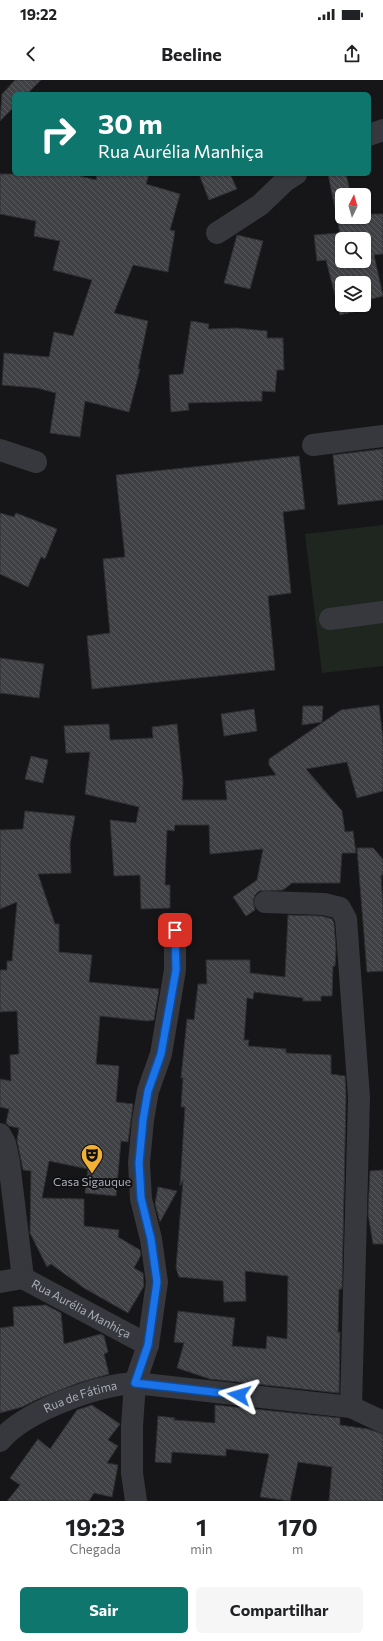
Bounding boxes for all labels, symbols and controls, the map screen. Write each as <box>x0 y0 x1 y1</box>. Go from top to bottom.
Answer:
text: 19:22 <box>20 5 57 23</box>
icon: back <box>20 43 42 65</box>
text: Beeline <box>161 43 222 65</box>
icon: share <box>341 43 363 65</box>
text: 30 m <box>98 106 163 140</box>
icon: right <box>32 108 84 160</box>
text: Rua Aurélia Manhiça <box>98 140 264 162</box>
north arrow <box>335 188 371 224</box>
map controls <box>335 188 371 312</box>
button: search <box>335 232 371 268</box>
button: layers <box>335 276 371 312</box>
pin <box>158 913 192 947</box>
icon: arrive <box>164 919 186 941</box>
theatre icon: Casa Sigauque <box>79 1142 105 1175</box>
place label: Casa Sigauque <box>53 1174 131 1188</box>
street label: Rua Aurélia Manhiça <box>30 1276 134 1341</box>
position arrow <box>218 1374 260 1416</box>
street label: Rua de Fátima <box>41 1377 118 1415</box>
text: 19:23 <box>65 1512 125 1541</box>
text: 1 <box>196 1512 207 1541</box>
text: 170 <box>278 1512 318 1541</box>
text: Chegada <box>70 1541 121 1557</box>
text: min <box>190 1541 212 1557</box>
text: m <box>292 1541 303 1557</box>
button: Sair <box>20 1587 188 1633</box>
button: Compartilhar <box>196 1587 363 1633</box>

